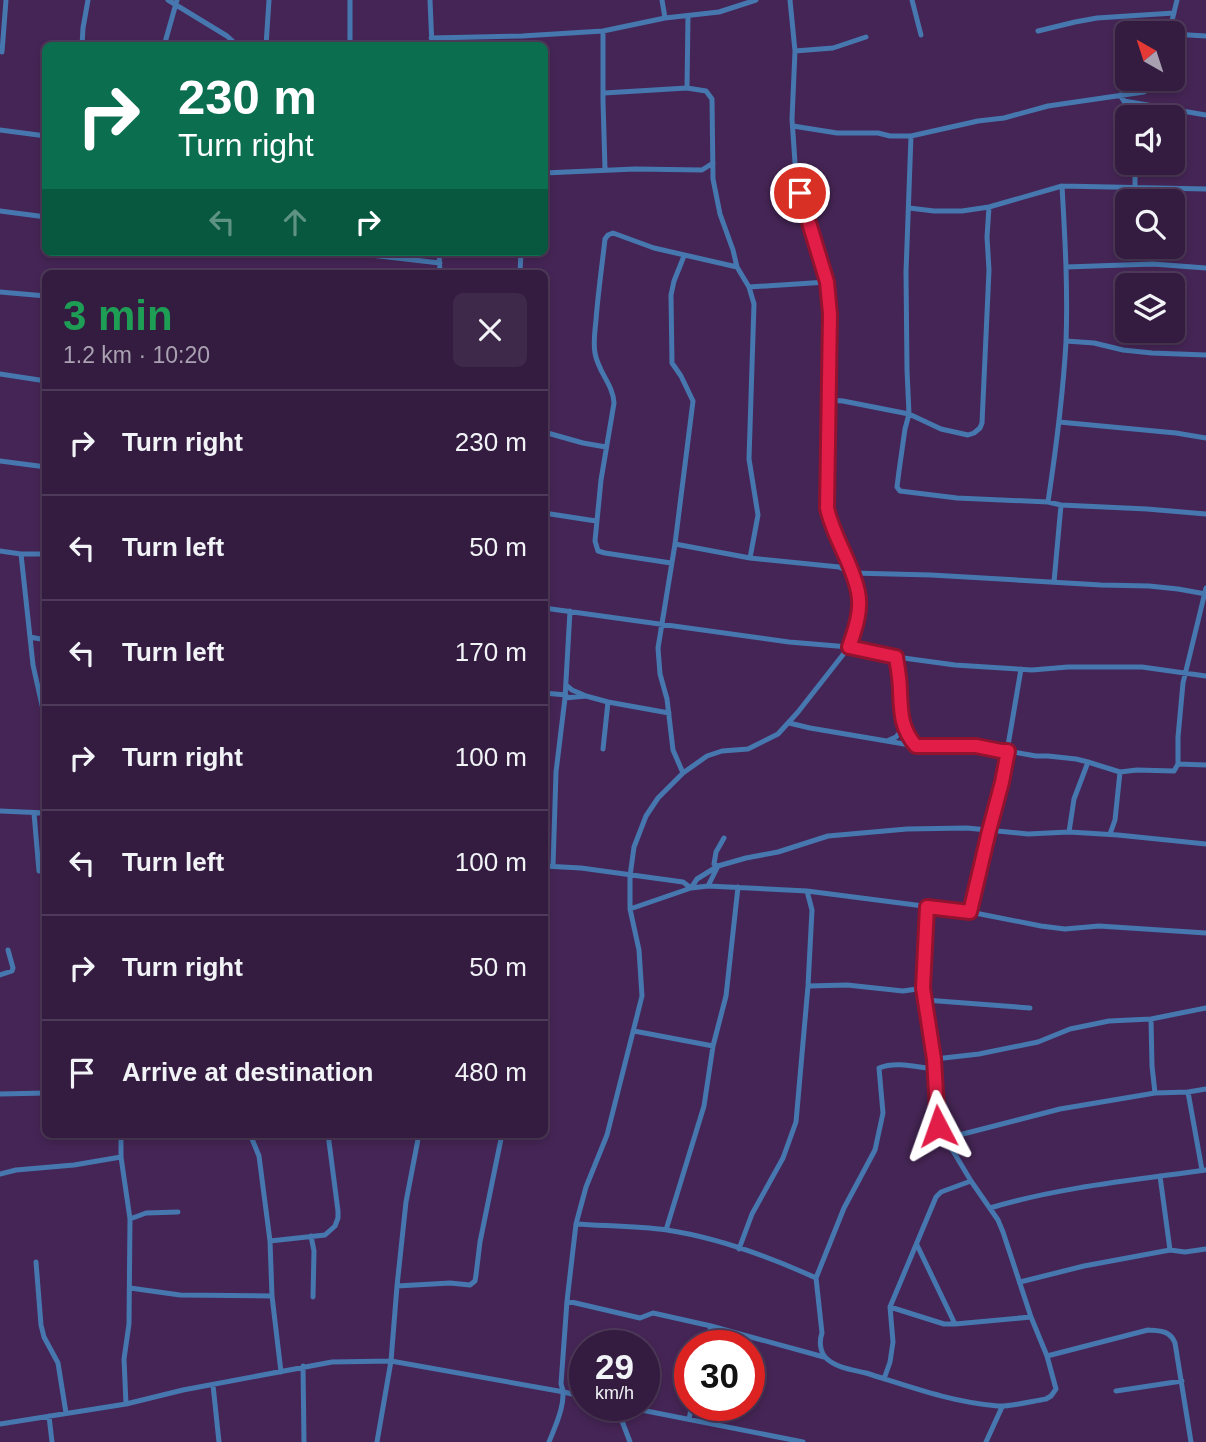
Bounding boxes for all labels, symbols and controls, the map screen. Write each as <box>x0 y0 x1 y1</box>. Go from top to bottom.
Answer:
north arrow <box>1115 21 1185 91</box>
map controls <box>1115 21 1185 343</box>
icon: right <box>63 70 154 161</box>
text: 230 m <box>178 70 317 124</box>
button: sound <box>1115 105 1185 175</box>
text: Turn right <box>178 127 314 163</box>
pin <box>770 163 830 223</box>
icon: arrive <box>781 174 819 212</box>
button: search <box>1115 189 1185 259</box>
icon: left <box>203 203 241 241</box>
icon: ahead <box>276 203 314 241</box>
icon: right <box>349 203 387 241</box>
button: layers <box>1115 273 1185 343</box>
text: 3 min <box>63 292 173 339</box>
button: close <box>453 293 527 367</box>
text: 1.2 km · 10:20 <box>63 342 210 368</box>
icon: right <box>63 424 101 462</box>
text: Turn right <box>122 427 243 457</box>
text: 230 m <box>455 427 527 457</box>
icon: left <box>63 529 101 567</box>
text: Turn left <box>122 532 224 562</box>
text: 50 m <box>469 532 527 562</box>
icon: left <box>63 634 101 672</box>
text: Turn left <box>122 637 224 667</box>
text: 170 m <box>455 637 527 667</box>
icon: right <box>63 739 101 777</box>
text: Turn right <box>122 742 243 772</box>
text: 100 m <box>455 742 527 772</box>
icon: left <box>63 844 101 882</box>
text: Turn left <box>122 847 224 877</box>
text: 100 m <box>455 847 527 877</box>
icon: right <box>63 949 101 987</box>
text: Turn right <box>122 952 243 982</box>
text: 50 m <box>469 952 527 982</box>
icon: arrive <box>63 1054 101 1092</box>
text: Arrive at destination <box>122 1057 373 1087</box>
text: 480 m <box>455 1057 527 1087</box>
position arrow <box>901 1089 975 1163</box>
speed limit sign: 30 <box>674 1330 765 1421</box>
text: 29 <box>595 1347 634 1386</box>
text: km/h <box>595 1383 634 1403</box>

